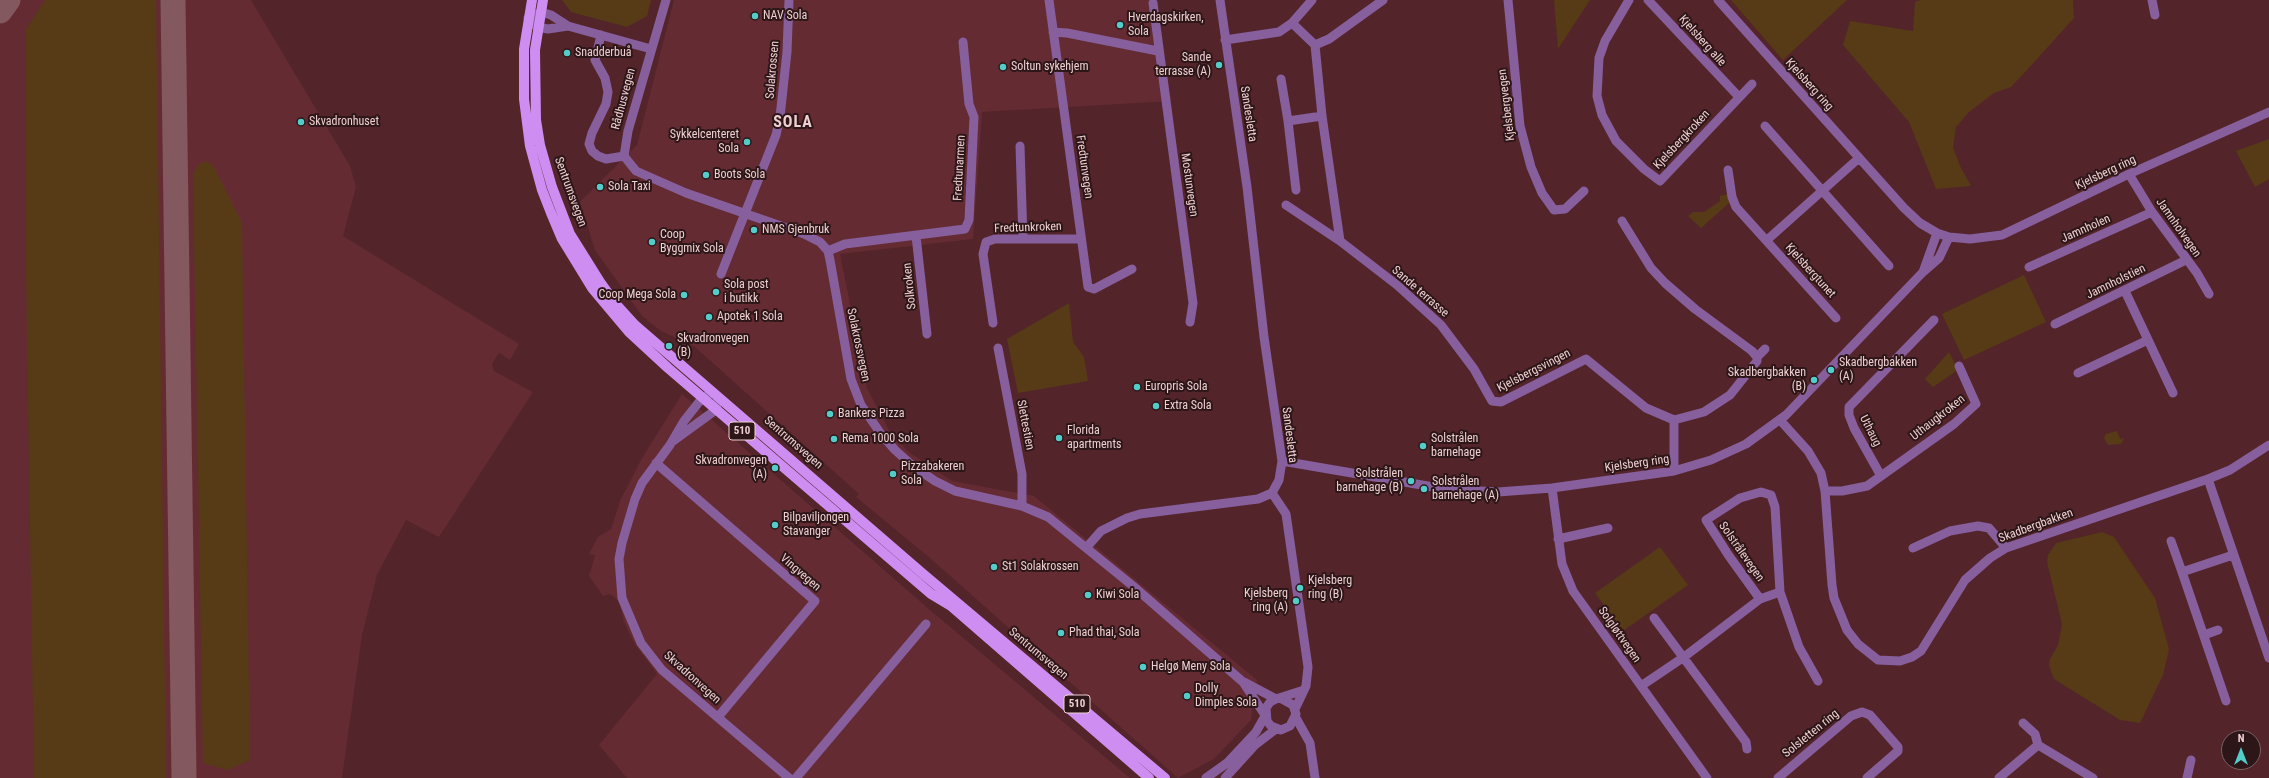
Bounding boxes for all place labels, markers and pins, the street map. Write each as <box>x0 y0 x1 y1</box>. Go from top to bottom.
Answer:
place label: NAV Sola <box>763 9 807 23</box>
marker: NAV Sola <box>750 11 760 21</box>
place label: Hverdagskirken, Sola <box>1128 11 1204 39</box>
marker: Hverdagskirken, Sola <box>1115 20 1125 30</box>
place label: Snadderbuå <box>575 46 631 60</box>
marker: Snadderbuå <box>562 48 572 58</box>
place label: Sande terrasse (A) <box>1155 51 1211 79</box>
place label: Soltun sykehjem <box>1011 60 1088 74</box>
marker: Sande terrasse (A) <box>1214 60 1224 70</box>
marker: Soltun sykehjem <box>998 62 1008 72</box>
place label: Skvadronhuset <box>309 115 379 129</box>
marker: Skvadronhuset <box>296 117 306 127</box>
place label: Sykkelcenteret Sola <box>670 128 739 156</box>
marker: Sykkelcenteret Sola <box>742 137 752 147</box>
place label: Boots Sola <box>714 168 765 182</box>
marker: Boots Sola <box>701 170 711 180</box>
place label: Sola Taxi <box>608 180 651 194</box>
marker: Sola Taxi <box>595 182 605 192</box>
place label: NMS Gjenbruk <box>762 223 829 237</box>
marker: NMS Gjenbruk <box>749 225 759 235</box>
place label: Coop Byggmix Sola <box>660 228 724 256</box>
marker: Coop Byggmix Sola <box>647 237 657 247</box>
place label: Sola post i butikk <box>724 278 768 306</box>
marker: Sola post i butikk <box>711 287 721 297</box>
place label: Coop Mega Sola <box>599 288 676 302</box>
marker: Coop Mega Sola <box>679 290 689 300</box>
place label: Apotek 1 Sola <box>717 310 783 324</box>
marker: Apotek 1 Sola <box>704 312 714 322</box>
place label: Skvadronvegen (B) <box>677 332 749 360</box>
marker: Skvadronvegen (B) <box>664 341 674 351</box>
place label: Skadbergbakken (A) <box>1839 356 1917 384</box>
marker: Skadbergbakken (A) <box>1826 365 1836 375</box>
place label: Skadbergbakken (B) <box>1728 366 1806 394</box>
marker: Skadbergbakken (B) <box>1809 375 1819 385</box>
place label: Europris Sola <box>1145 380 1208 394</box>
marker: Europris Sola <box>1132 382 1142 392</box>
place label: Extra Sola <box>1164 399 1211 413</box>
marker: Extra Sola <box>1151 401 1161 411</box>
place label: Bankers Pizza <box>838 407 905 421</box>
marker: Bankers Pizza <box>825 409 835 419</box>
place label: Florida apartments <box>1067 424 1121 452</box>
place label: Rema 1000 Sola <box>842 432 919 446</box>
place label: Solstrålen barnehage <box>1431 432 1481 460</box>
marker: Florida apartments <box>1054 433 1064 443</box>
marker: Rema 1000 Sola <box>829 434 839 444</box>
marker: Solstrålen barnehage <box>1418 441 1428 451</box>
place label: Skvadronvegen (A) <box>695 454 767 482</box>
place label: Pizzabakeren Sola <box>901 460 964 488</box>
marker: Skvadronvegen (A) <box>770 463 780 473</box>
place label: Solstrålen barnehage (B) <box>1336 467 1403 495</box>
marker: Pizzabakeren Sola <box>888 469 898 479</box>
place label: Solstrålen barnehage (A) <box>1432 475 1499 503</box>
marker: Solstrålen barnehage (B) <box>1406 476 1416 486</box>
marker: Solstrålen barnehage (A) <box>1419 484 1429 494</box>
place label: Bilpaviljongen Stavanger <box>783 511 849 539</box>
marker: Bilpaviljongen Stavanger <box>770 520 780 530</box>
place label: St1 Solakrossen <box>1002 560 1079 574</box>
marker: St1 Solakrossen <box>989 562 999 572</box>
place label: Kjelsberg ring (B) <box>1308 574 1352 602</box>
marker: Kjelsberg ring (B) <box>1295 583 1305 593</box>
place label: Kjelsberg ring (A) <box>1244 587 1288 615</box>
place label: Kiwi Sola <box>1096 588 1139 602</box>
marker: Kiwi Sola <box>1083 590 1093 600</box>
marker: Kjelsberg ring (A) <box>1291 596 1301 606</box>
place label: Phad thai, Sola <box>1069 626 1140 640</box>
marker: Phad thai, Sola <box>1056 628 1066 638</box>
place label: Helgø Meny Sola <box>1151 660 1230 674</box>
marker: Helgø Meny Sola <box>1138 662 1148 672</box>
place label: Dolly Dimples Sola <box>1195 682 1257 710</box>
marker: Dolly Dimples Sola <box>1182 691 1192 701</box>

